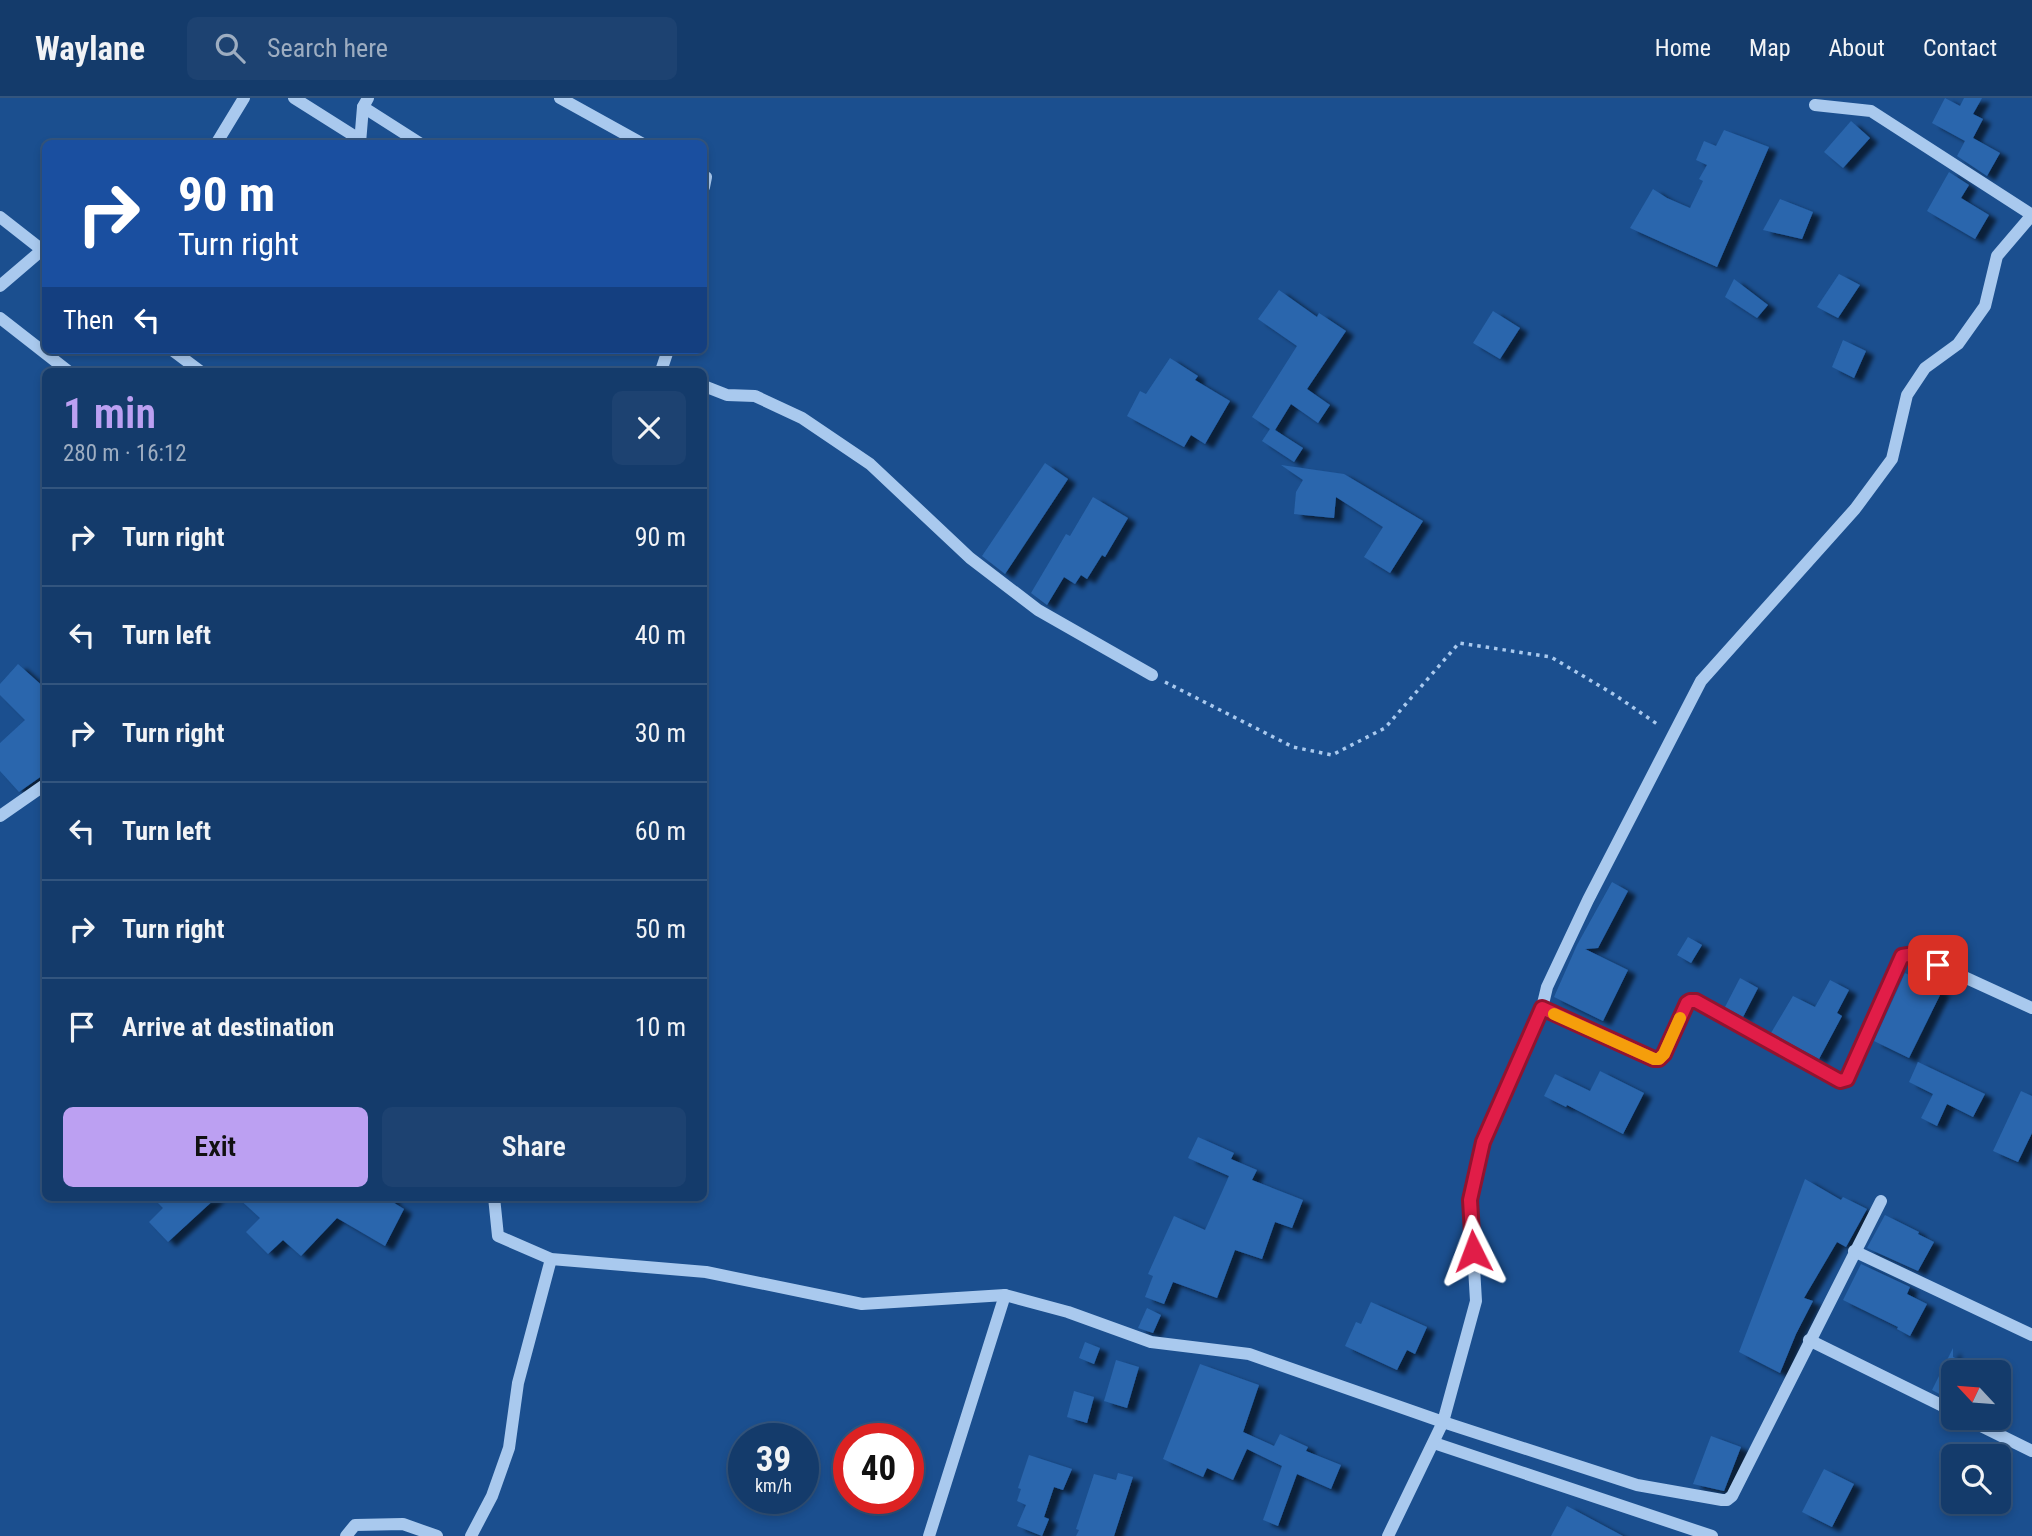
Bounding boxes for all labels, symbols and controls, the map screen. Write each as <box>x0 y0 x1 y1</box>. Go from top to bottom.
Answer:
search box <box>187 17 677 80</box>
text: Waylane <box>35 29 145 68</box>
icon: search <box>211 29 249 67</box>
text: Search here <box>267 33 388 63</box>
text: Home <box>1655 34 1711 62</box>
text: Map <box>1749 34 1791 62</box>
text: About <box>1829 34 1885 62</box>
text: Contact <box>1923 34 1997 62</box>
text: 90 m <box>178 166 275 223</box>
icon: right <box>63 168 154 259</box>
text: Turn right <box>178 225 299 263</box>
icon: left <box>128 301 166 339</box>
text: Then <box>63 305 114 335</box>
text: 1 min <box>63 389 156 438</box>
button: close <box>612 391 686 465</box>
text: 280 m · 16:12 <box>63 440 187 467</box>
icon: right <box>63 518 101 556</box>
text: Turn right <box>122 522 224 552</box>
text: 90 m <box>635 522 686 552</box>
icon: left <box>63 616 101 654</box>
text: Turn left <box>122 620 211 650</box>
text: 40 m <box>635 620 686 650</box>
icon: right <box>63 714 101 752</box>
text: Turn right <box>122 718 224 748</box>
text: 30 m <box>635 718 686 748</box>
icon: left <box>63 812 101 850</box>
text: Turn left <box>122 816 211 846</box>
text: 60 m <box>635 816 686 846</box>
icon: right <box>63 910 101 948</box>
text: Turn right <box>122 914 224 944</box>
text: 50 m <box>635 914 686 944</box>
pin <box>1908 935 1968 995</box>
icon: arrive <box>1919 946 1957 984</box>
icon: arrive <box>63 1008 101 1046</box>
text: Arrive at destination <box>122 1012 334 1042</box>
text: 10 m <box>635 1012 686 1042</box>
button: Exit <box>63 1107 368 1187</box>
button: Share <box>382 1107 686 1187</box>
position arrow <box>1436 1214 1510 1288</box>
north arrow <box>1941 1360 2011 1430</box>
map controls <box>1941 1360 2011 1514</box>
speed limit sign: 40 <box>833 1423 924 1514</box>
text: 39 <box>756 1439 791 1480</box>
button: search <box>1941 1444 2011 1514</box>
text: km/h <box>755 1475 792 1496</box>

